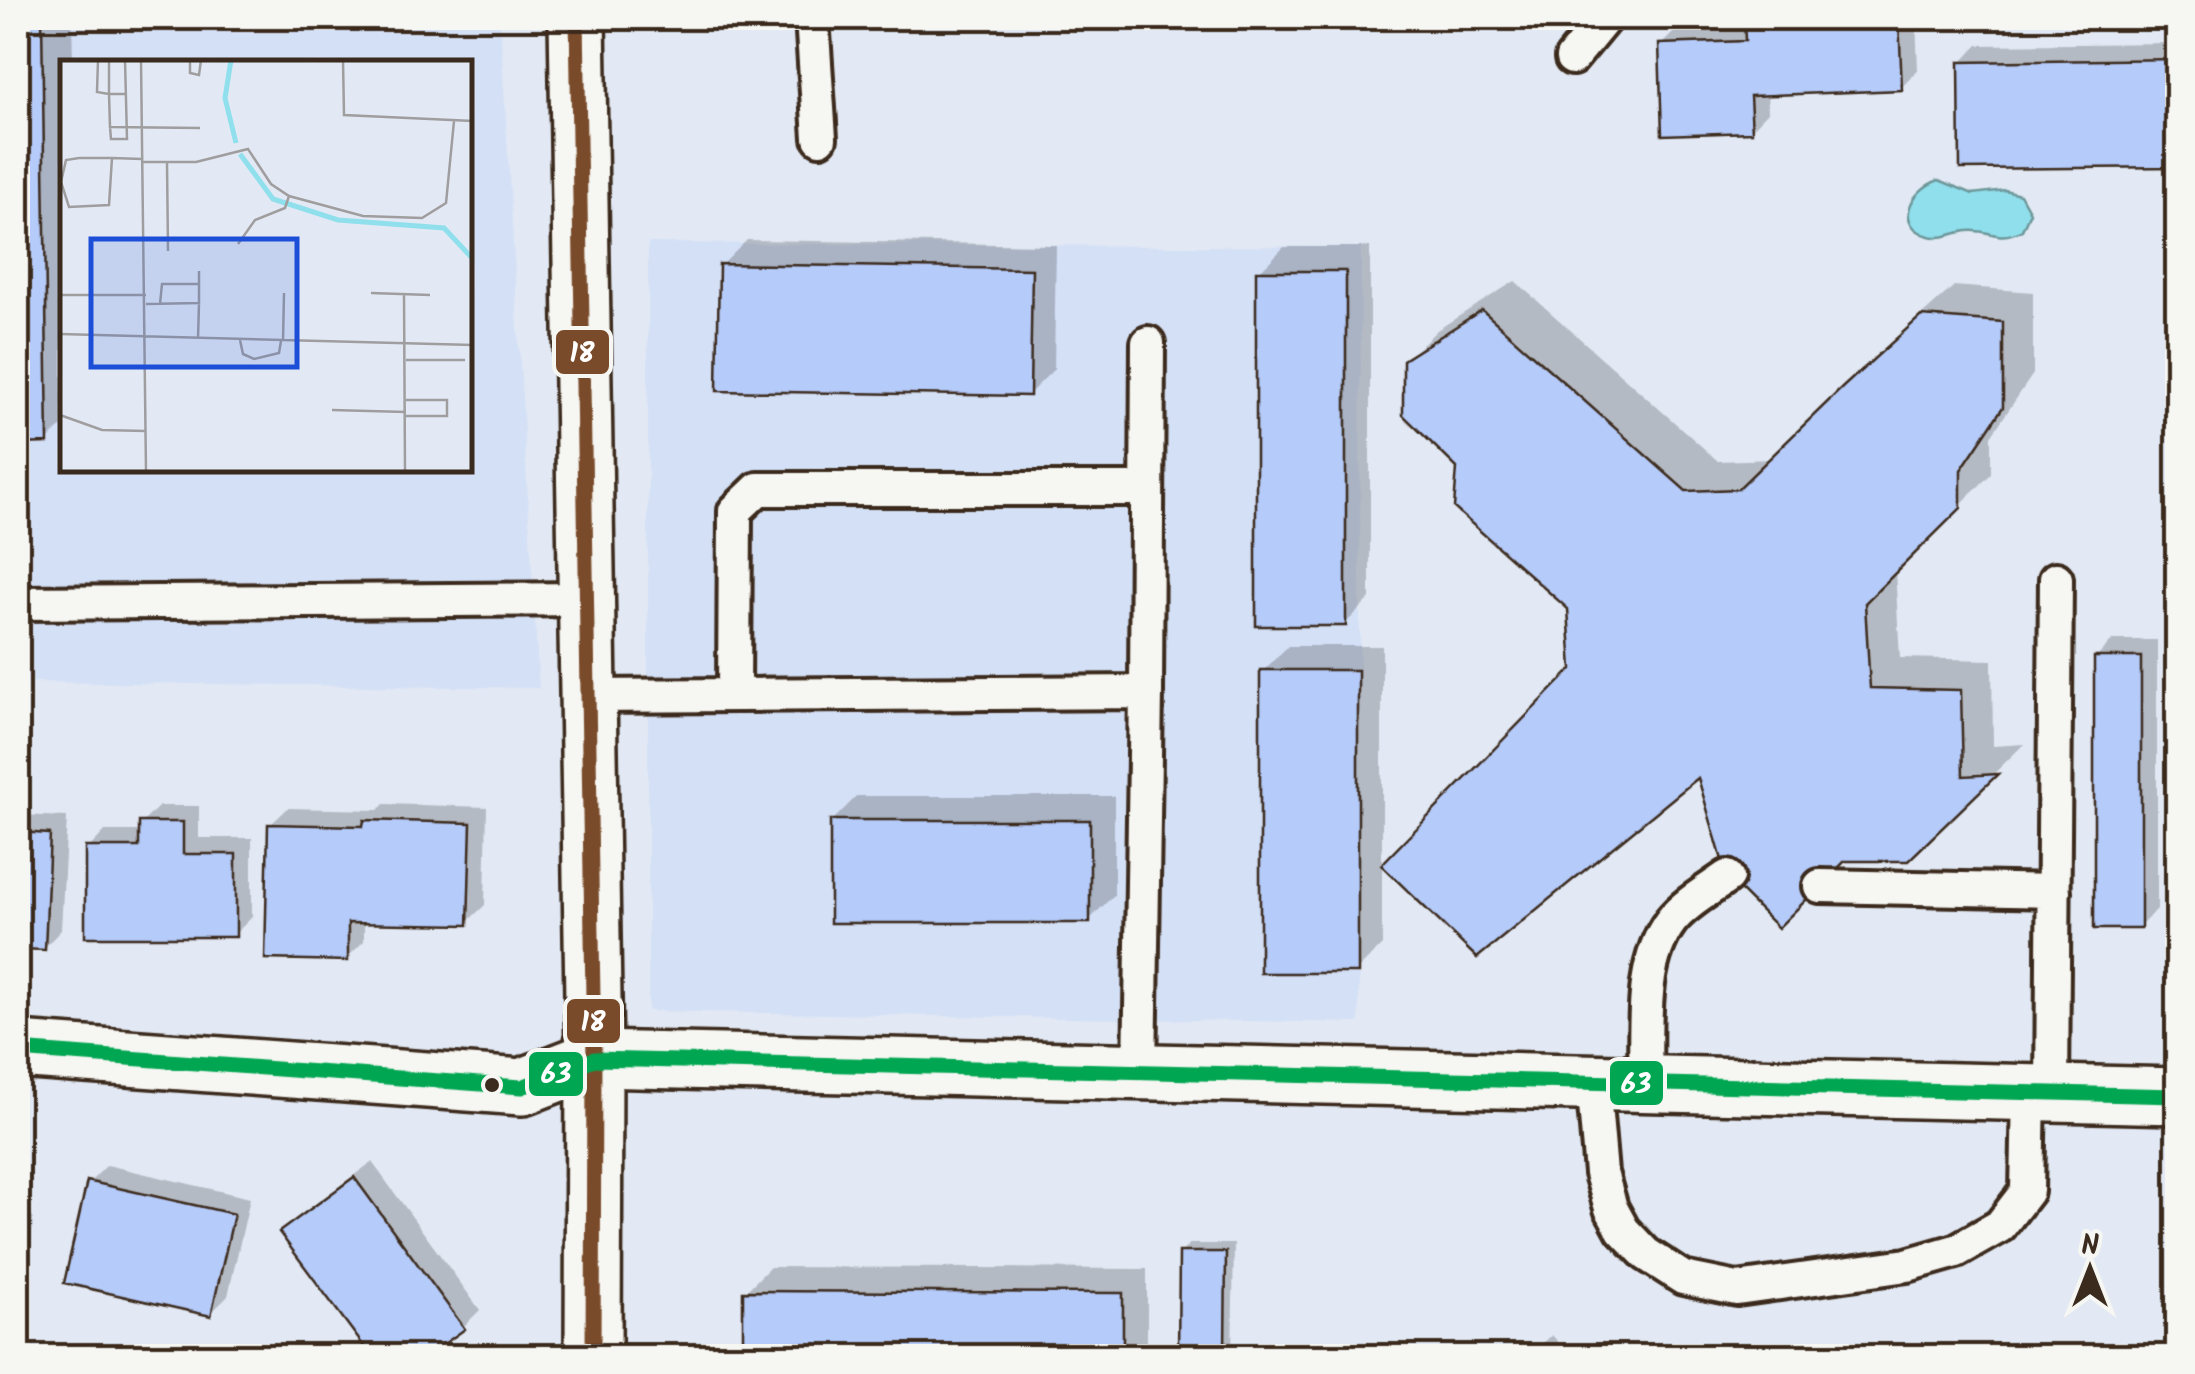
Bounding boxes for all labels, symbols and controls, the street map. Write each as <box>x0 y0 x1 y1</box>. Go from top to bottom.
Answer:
inset map <box>60 60 472 472</box>
line badge: 18 <box>554 328 611 376</box>
text: 18 <box>570 332 595 377</box>
line badge: 18 <box>565 997 622 1045</box>
text: 18 <box>581 1001 606 1046</box>
line badge: 63 <box>527 1050 585 1098</box>
text: 63 <box>541 1053 571 1098</box>
line badge: 63 <box>1608 1059 1665 1107</box>
text: 63 <box>1621 1063 1651 1108</box>
unlabelled marker <box>482 1075 502 1095</box>
north arrow <box>2040 1219 2140 1319</box>
text: N <box>2081 1224 2099 1269</box>

